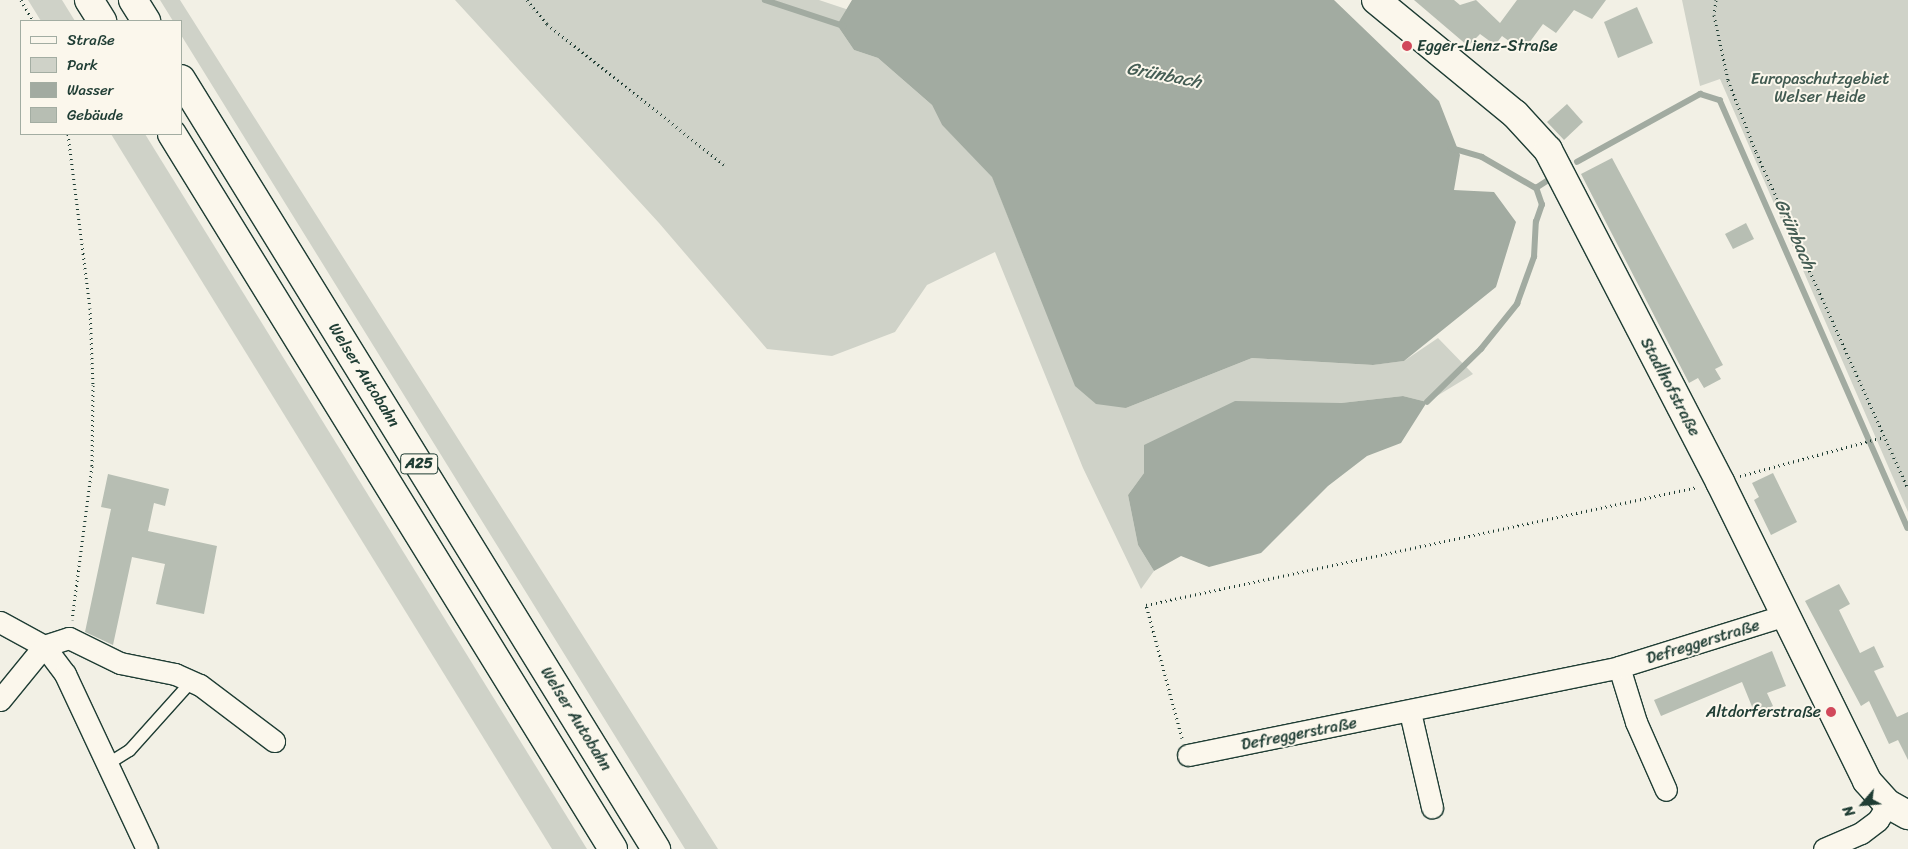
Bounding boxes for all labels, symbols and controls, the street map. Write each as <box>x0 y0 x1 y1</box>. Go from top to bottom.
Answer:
legend <box>20 20 182 135</box>
text: Straße <box>67 27 115 53</box>
place label: Egger-Lienz-Straße <box>1417 36 1558 56</box>
marker: Egger-Lienz-Straße <box>1401 40 1413 52</box>
text: Park <box>67 52 98 78</box>
water label: Grünbach <box>1125 57 1203 93</box>
park label: Europaschutzgebiet Welser Heide <box>1751 69 1889 107</box>
text: Wasser <box>67 77 114 103</box>
text: Gebäude <box>67 102 123 128</box>
water label: Grünbach <box>1770 195 1820 273</box>
street label: Welser Autobahn <box>324 319 404 431</box>
street label: Stadlhofstraße <box>1636 334 1704 440</box>
road number: A25 <box>399 452 439 476</box>
street label: Defreggerstraße <box>1644 616 1762 668</box>
street label: Welser Autobahn <box>536 663 616 775</box>
place label: Altdorferstraße <box>1706 702 1821 722</box>
marker: Altdorferstraße <box>1825 706 1837 718</box>
street label: Defreggerstraße <box>1239 713 1359 755</box>
north arrow <box>1838 779 1888 829</box>
text: N <box>1836 801 1863 821</box>

